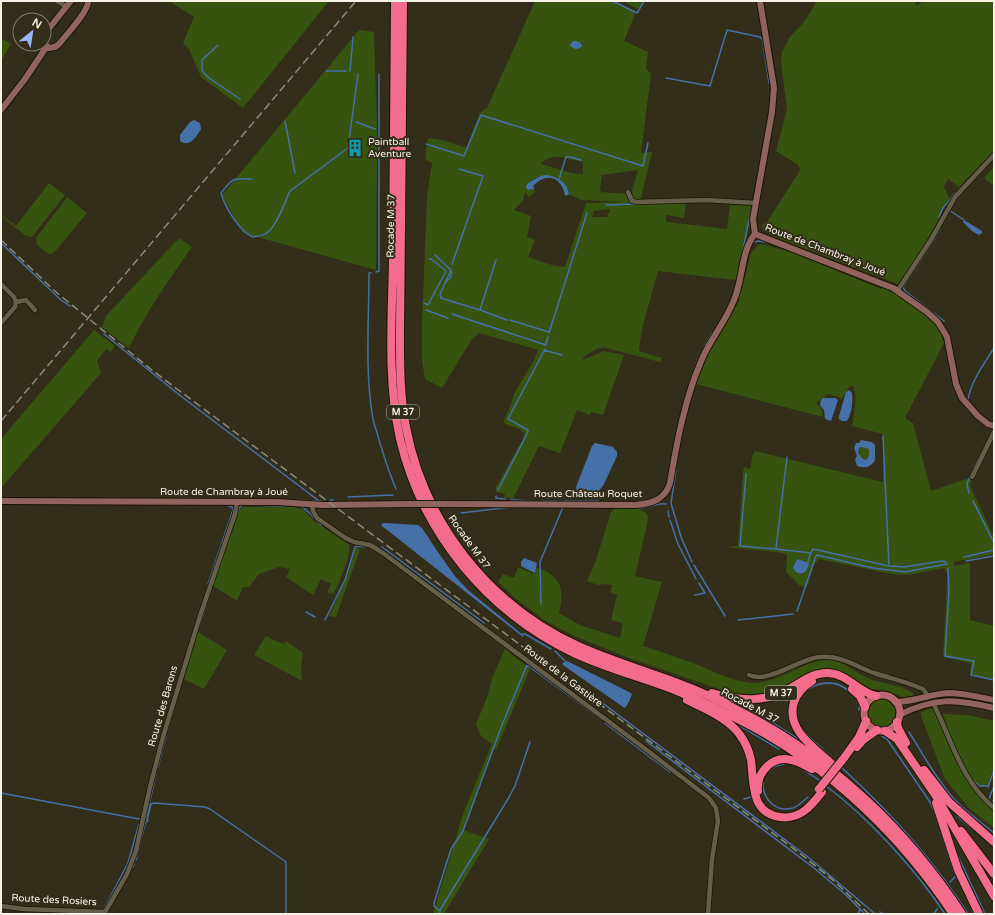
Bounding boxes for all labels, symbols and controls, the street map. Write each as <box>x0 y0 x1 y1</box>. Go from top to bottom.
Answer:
north arrow <box>12 12 52 52</box>
text: N <box>30 16 44 32</box>
place label: Paintball Aventure <box>368 136 412 160</box>
building icon: Paintball Aventure <box>345 138 365 158</box>
street label: Rocade M 37 <box>384 194 398 258</box>
street label: Route de Chambray à Joué <box>763 221 887 279</box>
road number: M 37 <box>387 405 419 419</box>
street label: Route de Chambray à Joué <box>160 486 288 498</box>
street label: Route Château Roquet <box>534 488 642 500</box>
street label: Rocade M 37 <box>445 513 493 571</box>
street label: Route de la Gastière <box>521 642 605 710</box>
street label: Route des Barons <box>146 664 180 748</box>
street label: Rocade M 37 <box>719 686 781 726</box>
road number: M 37 <box>765 686 797 700</box>
street label: Route des Rosiers <box>11 892 97 908</box>

